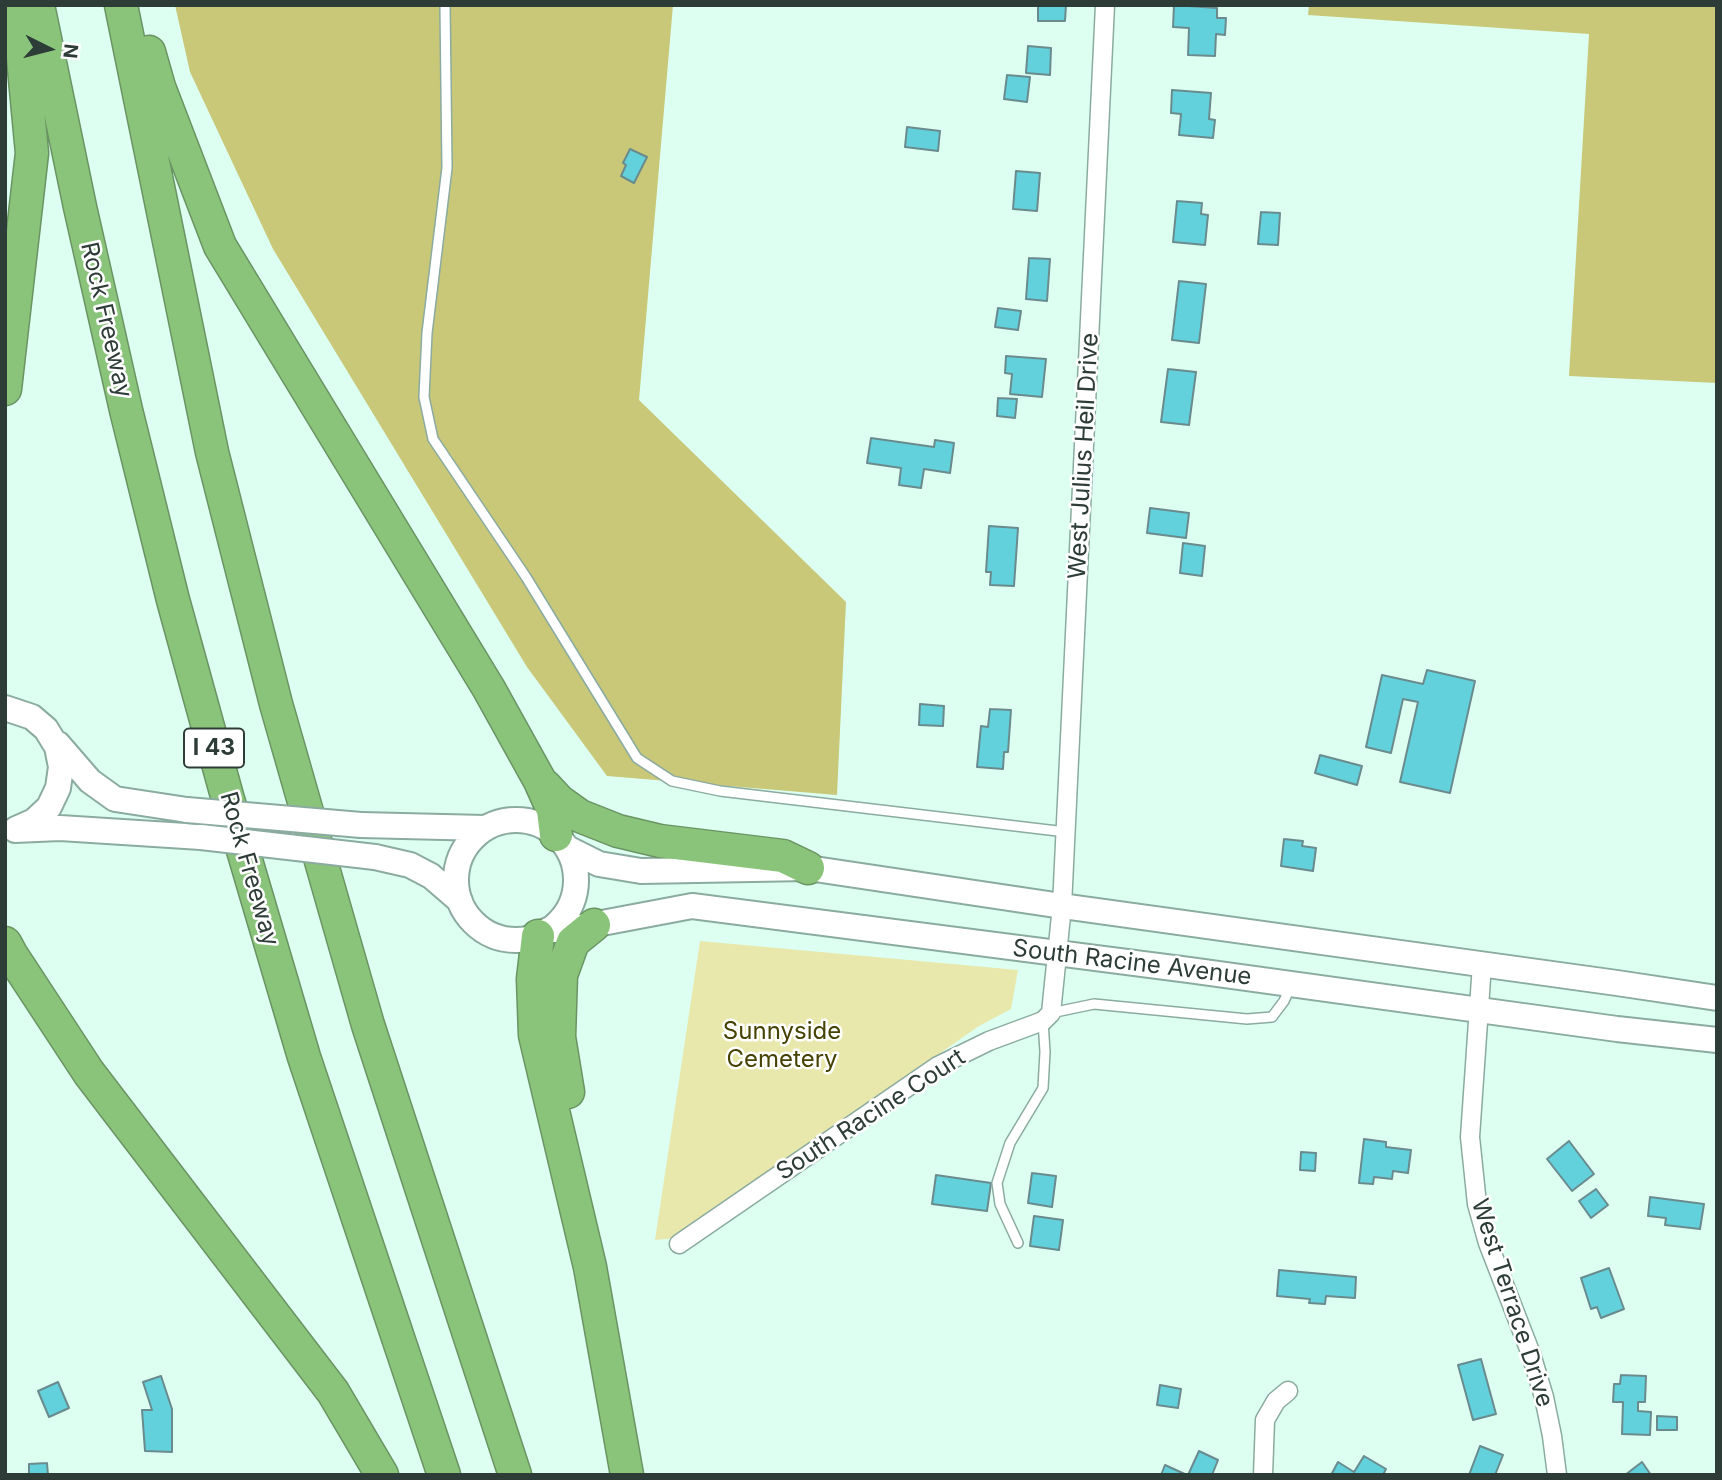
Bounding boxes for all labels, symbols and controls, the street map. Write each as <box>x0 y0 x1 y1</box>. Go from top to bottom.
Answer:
north arrow <box>14 14 84 84</box>
text: N <box>58 43 83 60</box>
street label: Rock Freeway <box>74 239 138 401</box>
street label: West Julius Heil Drive <box>1063 332 1105 580</box>
road number: I 43 <box>184 728 244 768</box>
street label: Rock Freeway <box>213 789 285 949</box>
street label: South Racine Avenue <box>1011 934 1253 992</box>
park label: Sunnyside Cemetery <box>723 1018 841 1074</box>
street label: South Racine Court <box>771 1043 971 1187</box>
street label: West Terrace Drive <box>1465 1195 1559 1411</box>

